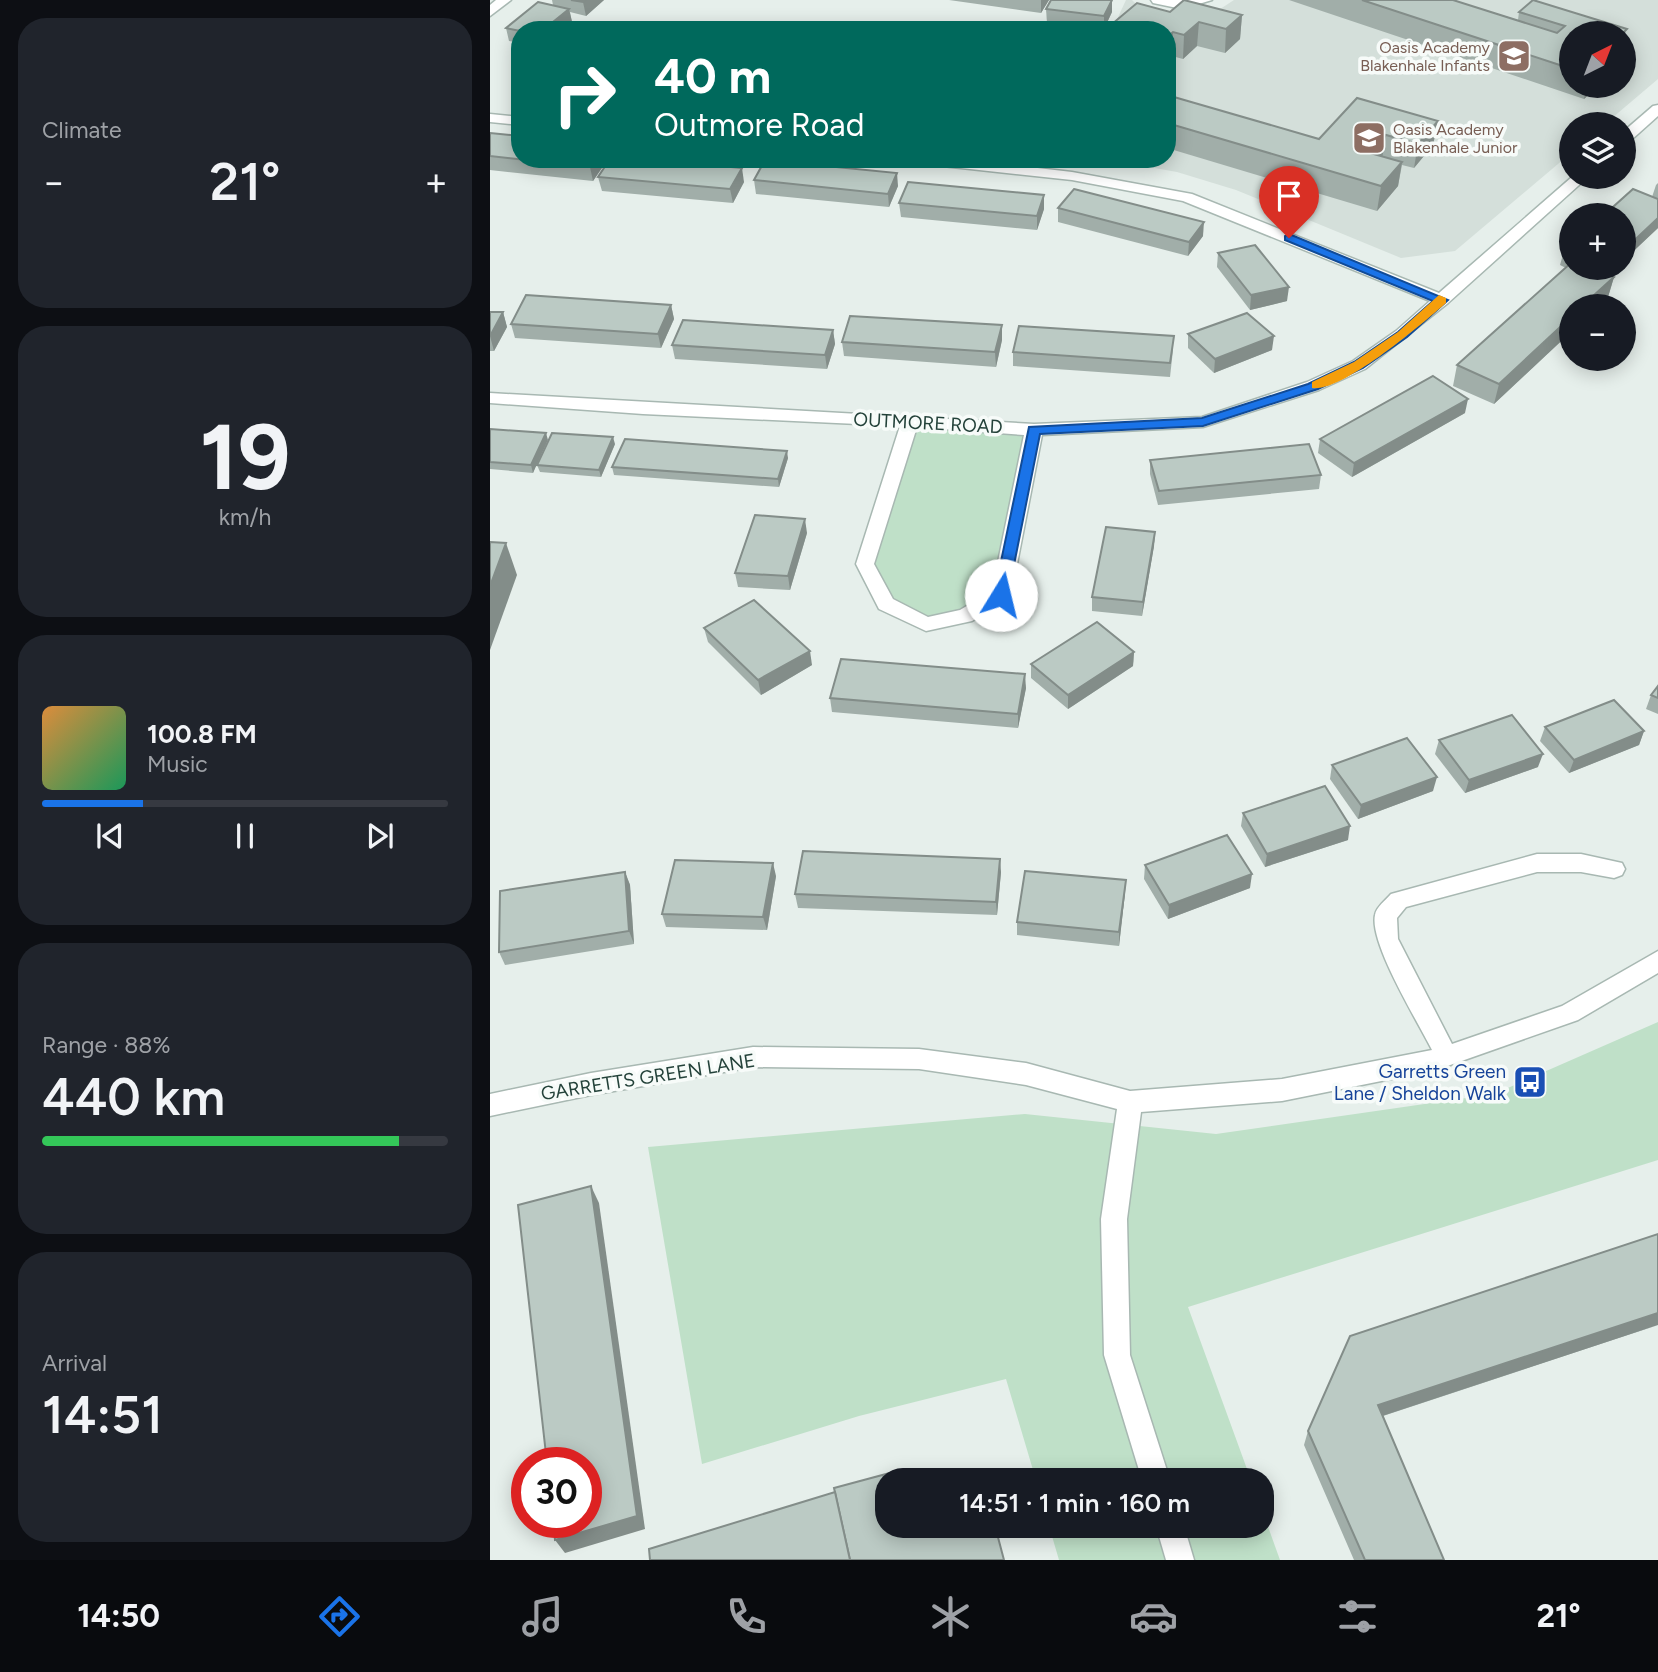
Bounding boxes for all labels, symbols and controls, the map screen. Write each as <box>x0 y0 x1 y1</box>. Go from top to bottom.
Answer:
north arrow <box>1559 21 1636 98</box>
map controls <box>1559 21 1636 371</box>
school or university icon: Oasis Academy Blakenhale Infants <box>1495 37 1533 75</box>
place label: Oasis Academy Blakenhale Infants <box>1360 38 1491 75</box>
text: 40 m <box>654 46 771 105</box>
icon: right <box>539 49 630 140</box>
text: Outmore Road <box>654 106 864 144</box>
button: layers <box>1559 112 1636 189</box>
text: Climate <box>42 116 121 144</box>
school or university icon: Oasis Academy Blakenhale Junior <box>1350 119 1388 157</box>
place label: Oasis Academy Blakenhale Junior <box>1393 120 1518 157</box>
text: 21° <box>210 151 280 213</box>
text: − <box>42 159 66 205</box>
text: + <box>424 159 448 205</box>
pin <box>1259 166 1319 238</box>
icon: arrive <box>1270 177 1308 215</box>
button: + <box>1559 203 1636 280</box>
button: − <box>1559 294 1636 371</box>
text: 19 <box>199 403 291 512</box>
street label: OUTMORE ROAD <box>853 408 1003 438</box>
text: km/h <box>219 503 271 531</box>
position arrow <box>964 558 1038 632</box>
text: 100.8 FM <box>147 718 257 750</box>
text: Music <box>147 750 208 778</box>
icon: previous <box>91 817 129 855</box>
icon: pause <box>226 817 264 855</box>
icon: next <box>361 817 399 855</box>
text: Range · 88% <box>42 1031 171 1059</box>
street label: GARRETTS GREEN LANE <box>539 1049 757 1105</box>
place label: Garretts Green Lane / Sheldon Walk <box>1334 1060 1507 1105</box>
bus stop icon: Garretts Green Lane / Sheldon Walk <box>1511 1063 1549 1101</box>
text: 440 km <box>42 1066 225 1128</box>
text: Arrival <box>42 1349 107 1377</box>
text: 14:51 <box>42 1384 163 1446</box>
speed limit sign: 30 <box>511 1447 602 1538</box>
text: 14:51 · 1 min · 160 m <box>959 1487 1190 1519</box>
icon: directions <box>315 1592 364 1641</box>
icon: music <box>518 1592 567 1641</box>
icon: phone <box>722 1592 771 1641</box>
icon: climate <box>926 1592 975 1641</box>
icon: car <box>1129 1592 1178 1641</box>
icon: filters <box>1333 1592 1382 1641</box>
text: 14:50 <box>77 1597 160 1635</box>
text: 21° <box>1537 1597 1581 1635</box>

